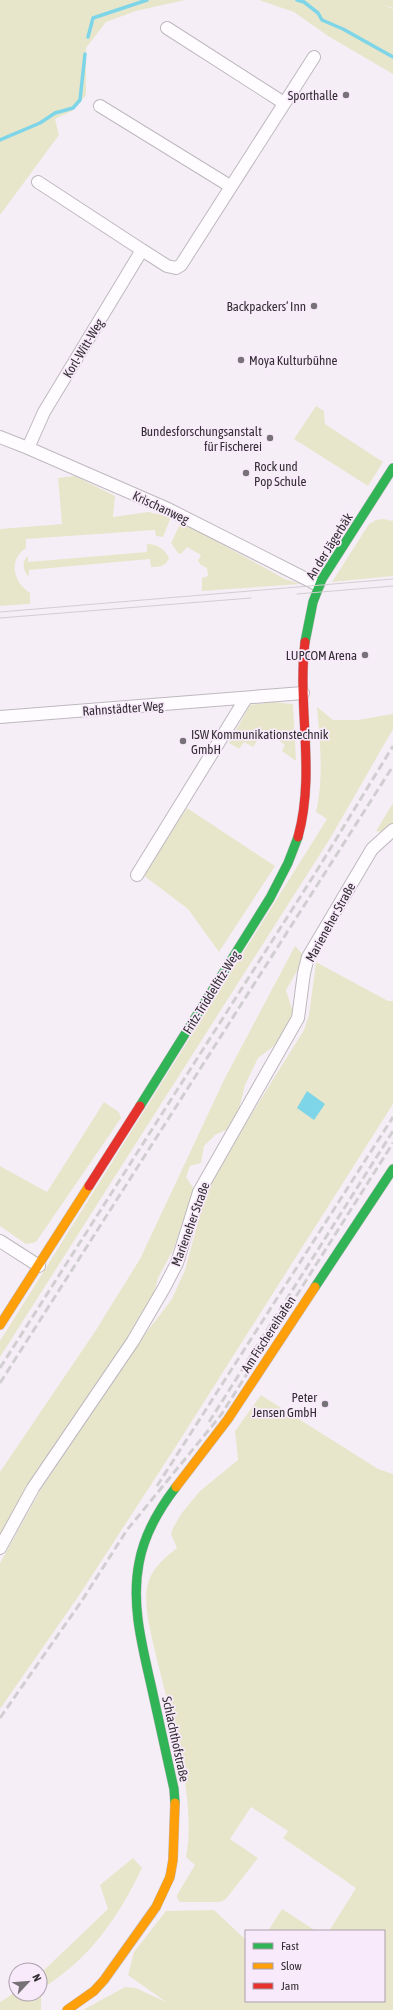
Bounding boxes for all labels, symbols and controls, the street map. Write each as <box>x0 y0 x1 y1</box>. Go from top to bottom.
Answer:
place label: Sporthalle <box>288 88 338 103</box>
marker: Sporthalle <box>341 90 351 100</box>
place label: Backpackers‘ Inn <box>227 299 306 314</box>
marker: Backpackers‘ Inn <box>309 301 319 311</box>
street label: Korl-Witt-Weg <box>60 316 107 381</box>
place label: Moya Kulturbühne <box>249 353 338 368</box>
marker: Moya Kulturbühne <box>236 355 246 365</box>
place label: Bundesforschungsanstalt für Fischerei <box>141 424 262 454</box>
marker: Bundesforschungsanstalt für Fischerei <box>265 433 275 443</box>
place label: Rock und Pop Schule <box>254 459 306 489</box>
marker: Rock und Pop Schule <box>241 468 251 478</box>
street label: Krischanweg <box>130 488 192 527</box>
street label: An der Jägerbäk <box>303 510 356 582</box>
place label: LUPCOM Arena <box>286 648 357 663</box>
marker: LUPCOM Arena <box>360 650 370 660</box>
street label: Rahnstädter Weg <box>82 698 165 719</box>
place label: ISW Kommunikationstechnik GmbH <box>191 727 329 757</box>
marker: ISW Kommunikationstechnik GmbH <box>178 736 188 746</box>
street label: Marieneher Straße <box>302 880 358 965</box>
street label: Fritz-Triddelfitz-Weg <box>180 948 243 1037</box>
street label: Marieneher Straße <box>168 1180 213 1268</box>
street label: Am Fischereihafen <box>238 1293 299 1375</box>
place label: Peter Jensen GmbH <box>252 1390 317 1420</box>
marker: Peter Jensen GmbH <box>320 1399 330 1409</box>
street label: Schlachthofstraße <box>159 1695 192 1783</box>
legend <box>245 1930 385 2002</box>
text: Fast <box>281 1939 299 1953</box>
text: Slow <box>281 1959 302 1973</box>
north arrow <box>8 1962 48 2002</box>
text: N <box>30 1972 44 1983</box>
text: Jam <box>281 1979 299 1993</box>

